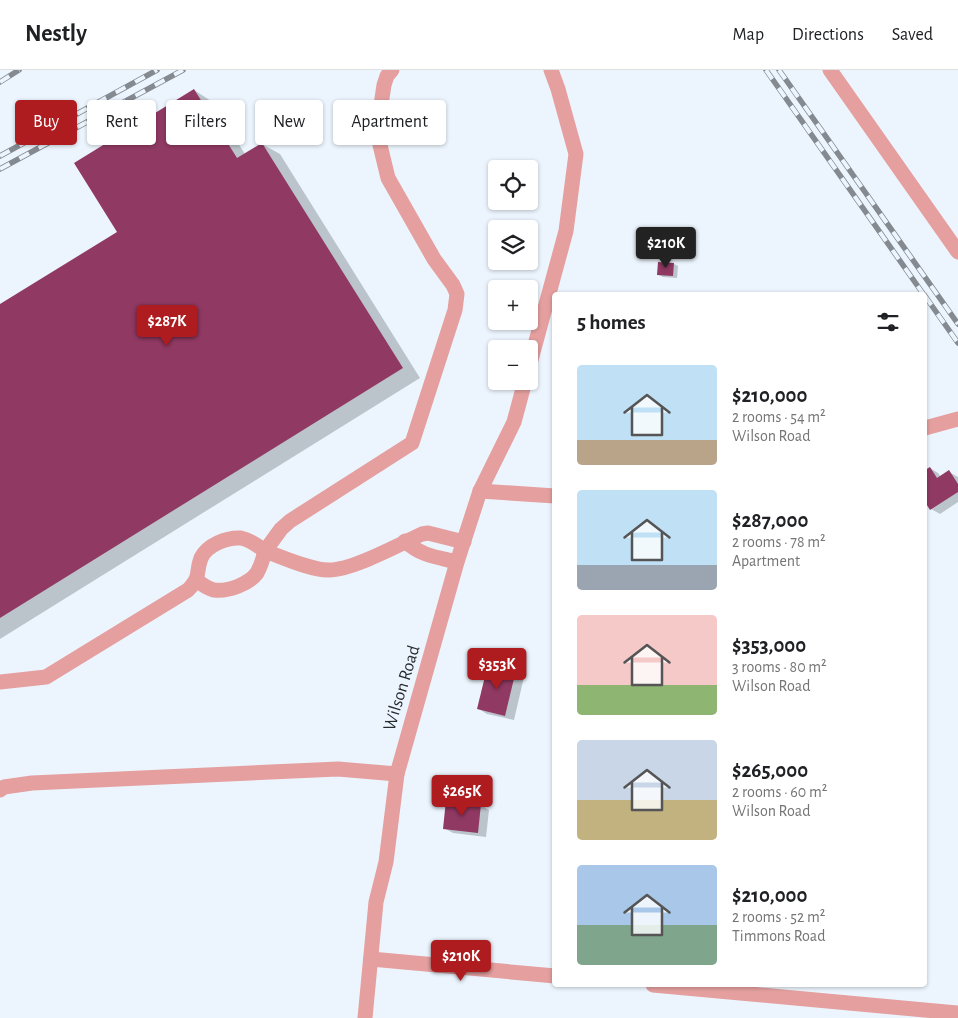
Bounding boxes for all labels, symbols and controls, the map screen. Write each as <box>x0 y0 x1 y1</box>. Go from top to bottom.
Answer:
text: Nestly <box>25 22 87 46</box>
text: Map <box>733 26 764 44</box>
text: Directions <box>792 26 864 44</box>
text: Saved <box>892 26 933 44</box>
chip: Buy <box>15 100 77 145</box>
chip: Rent <box>87 100 156 145</box>
chip: Filters <box>166 100 245 145</box>
chip: New <box>255 100 323 145</box>
chip: Apartment <box>333 100 446 145</box>
map controls <box>488 160 538 390</box>
button: locate <box>488 160 538 210</box>
button: layers <box>488 220 538 270</box>
pin: $210K <box>631 226 701 269</box>
text: $210K <box>647 235 685 251</box>
button: + <box>488 280 538 330</box>
pin: $287K <box>132 304 202 347</box>
icon: filters <box>874 308 902 336</box>
text: 5 homes <box>577 312 646 333</box>
text: $287K <box>148 313 186 329</box>
button: − <box>488 340 538 390</box>
icon: home <box>617 385 677 445</box>
text: $210,000 <box>732 385 807 406</box>
text: 2 rooms · 54 m² <box>732 409 826 425</box>
text: Wilson Road <box>732 428 810 444</box>
icon: home <box>617 510 677 570</box>
text: $287,000 <box>732 510 808 531</box>
text: 2 rooms · 78 m² <box>732 534 826 550</box>
text: Apartment <box>732 553 800 569</box>
icon: home <box>617 635 677 695</box>
text: $353,000 <box>732 635 806 656</box>
street label: Wilson Road <box>380 643 424 733</box>
pin: $353K <box>462 648 532 690</box>
text: $353K <box>478 656 516 672</box>
text: 3 rooms · 80 m² <box>732 659 827 675</box>
text: Wilson Road <box>732 678 810 694</box>
icon: home <box>617 760 677 820</box>
text: $265,000 <box>732 760 808 781</box>
pin: $265K <box>427 774 497 817</box>
text: $265K <box>443 783 481 799</box>
text: 2 rooms · 60 m² <box>732 784 827 800</box>
text: Wilson Road <box>732 803 810 819</box>
icon: home <box>617 885 677 945</box>
text: $210,000 <box>732 885 807 906</box>
text: 2 rooms · 52 m² <box>732 909 825 925</box>
text: Timmons Road <box>732 928 826 944</box>
pin: $210K <box>426 940 496 982</box>
text: $210K <box>442 948 480 964</box>

